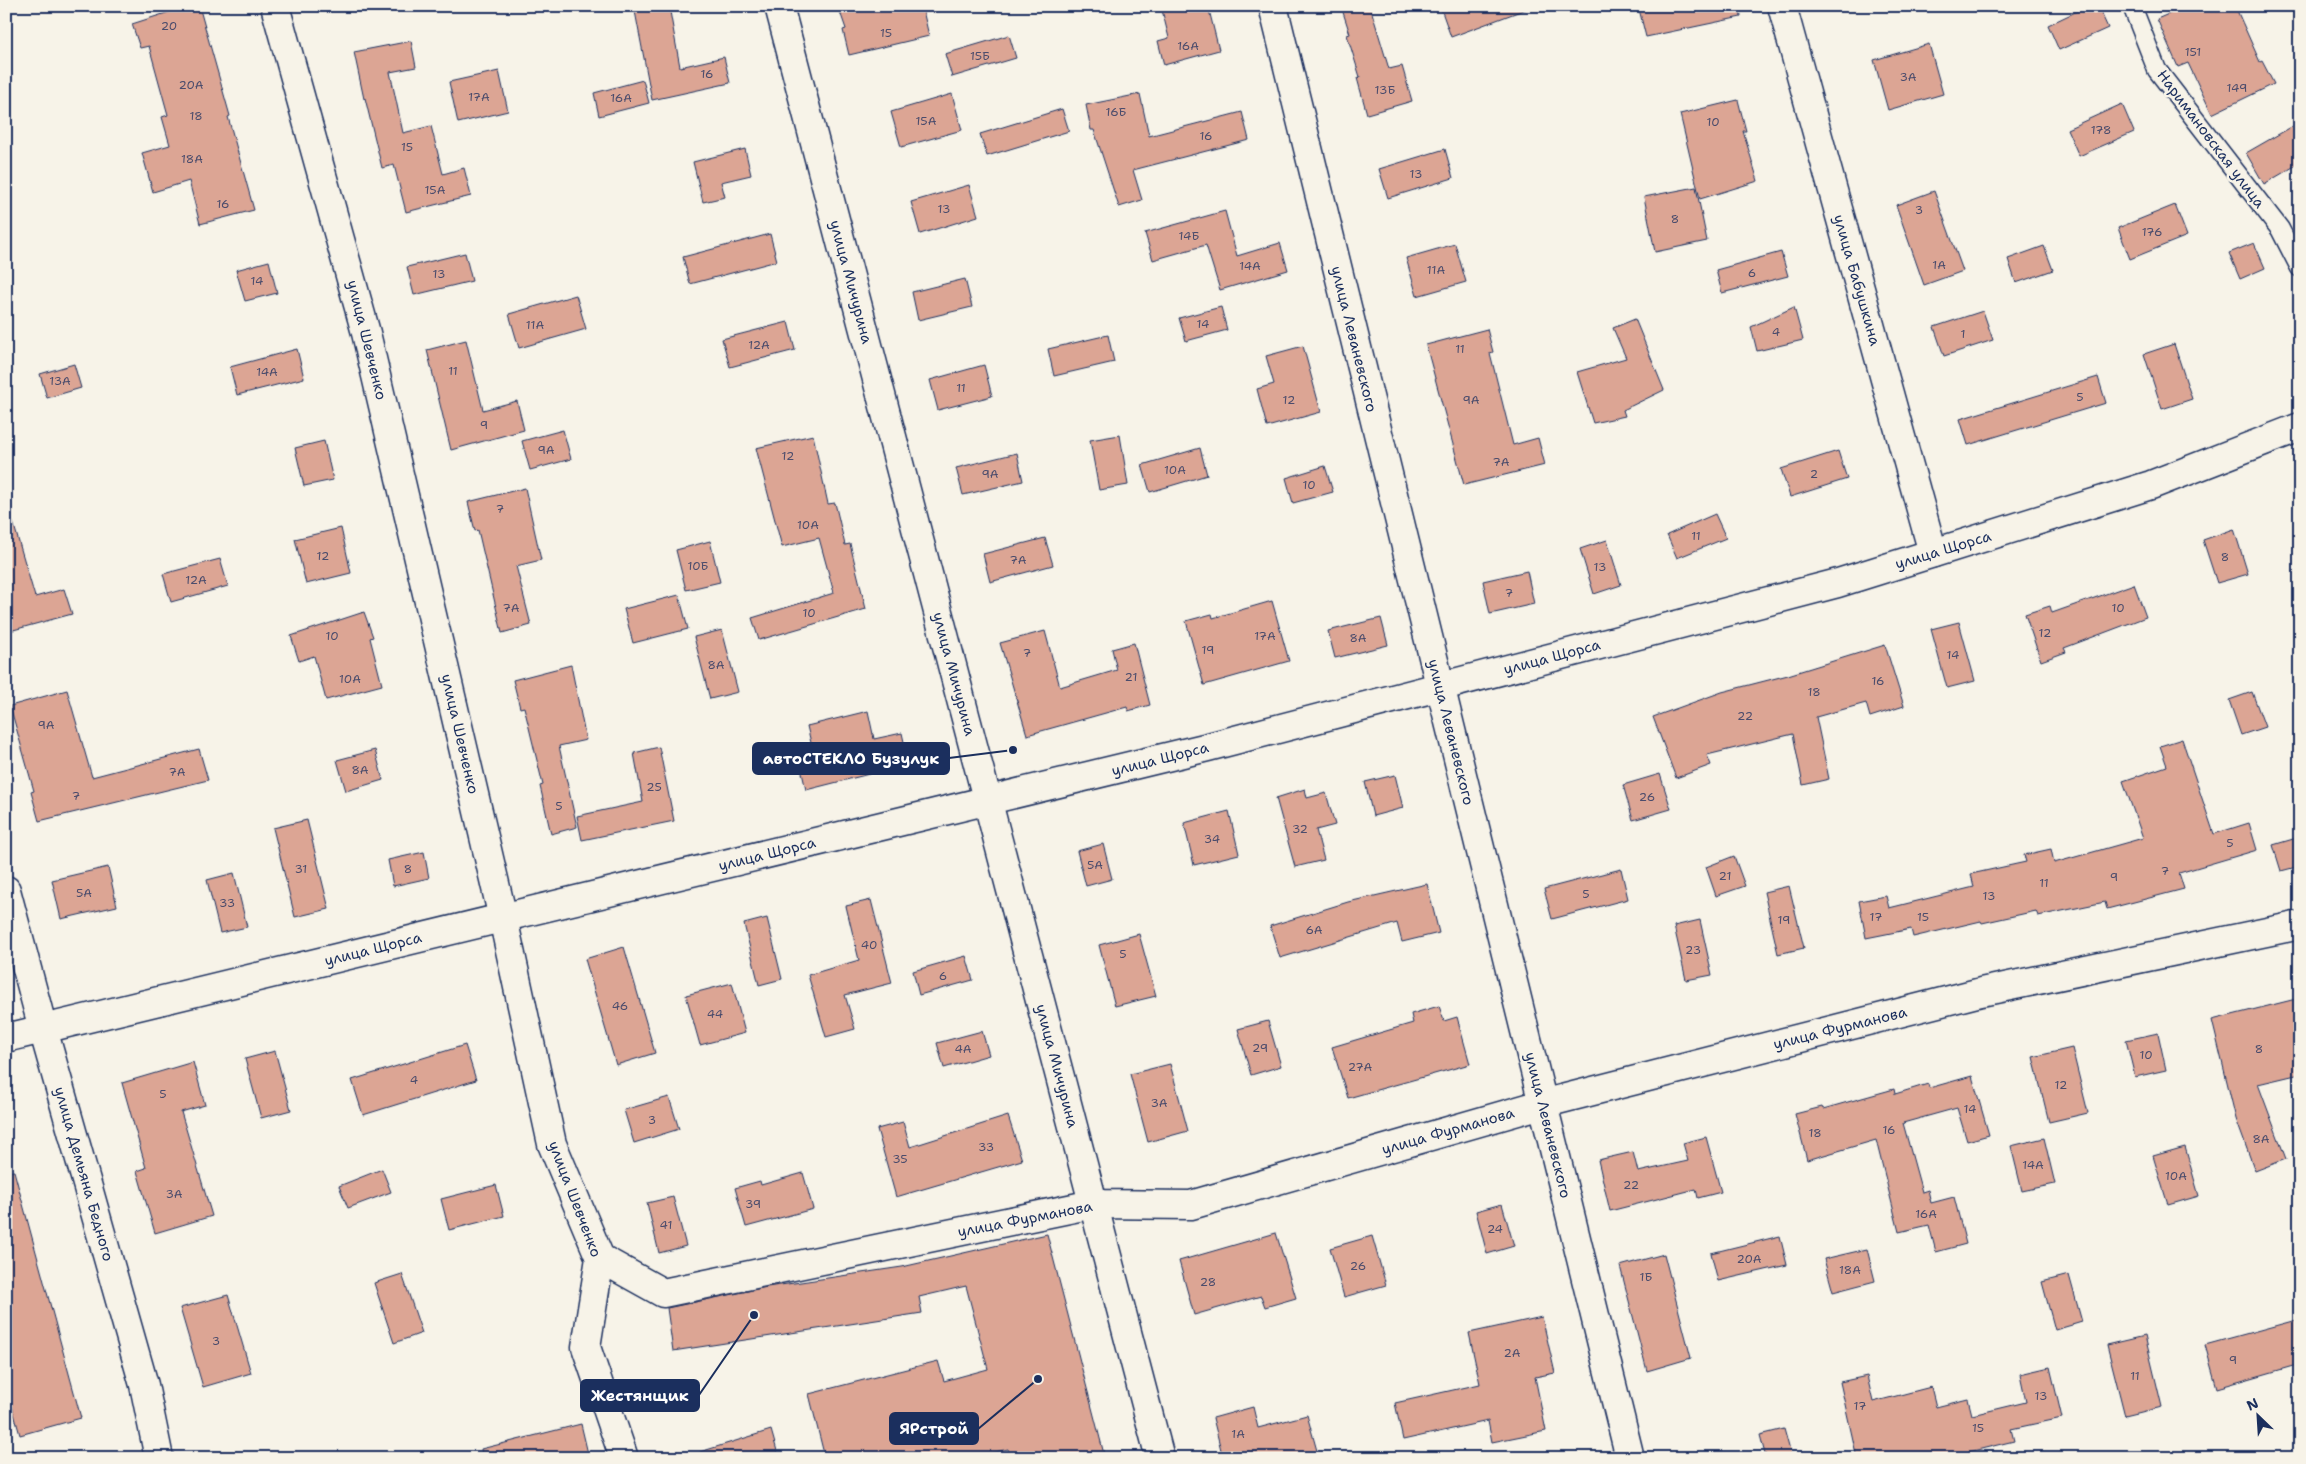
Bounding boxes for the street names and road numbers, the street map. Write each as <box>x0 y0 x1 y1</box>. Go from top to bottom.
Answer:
street label: Наримановская улица <box>2152 66 2270 213</box>
street label: улица Бабушкина <box>1829 212 1885 349</box>
street label: улица Мичурина <box>825 218 877 347</box>
street label: улица Леваневского <box>1326 264 1382 414</box>
street label: улица Шевченко <box>342 278 392 402</box>
street label: улица Щорса <box>1892 526 1994 574</box>
street label: улица Мичурина <box>928 610 980 739</box>
street label: улица Щорса <box>1501 634 1603 680</box>
street label: улица Леваневского <box>1423 657 1479 807</box>
street label: улица Шевченко <box>436 672 484 796</box>
street label: улица Щорса <box>1109 737 1211 781</box>
street label: улица Щорса <box>716 832 818 876</box>
street label: улица Щорса <box>322 927 424 971</box>
street label: улица Мичурина <box>1031 1002 1083 1131</box>
street label: улица Фурманова <box>1771 1002 1910 1054</box>
street label: улица Леваневского <box>1520 1050 1576 1200</box>
street label: улица Демьяна Бедного <box>49 1084 119 1264</box>
street label: улица Фурманова <box>1379 1102 1517 1159</box>
street label: улица Шевченко <box>544 1138 606 1260</box>
street label: улица Фурманова <box>956 1196 1095 1242</box>

